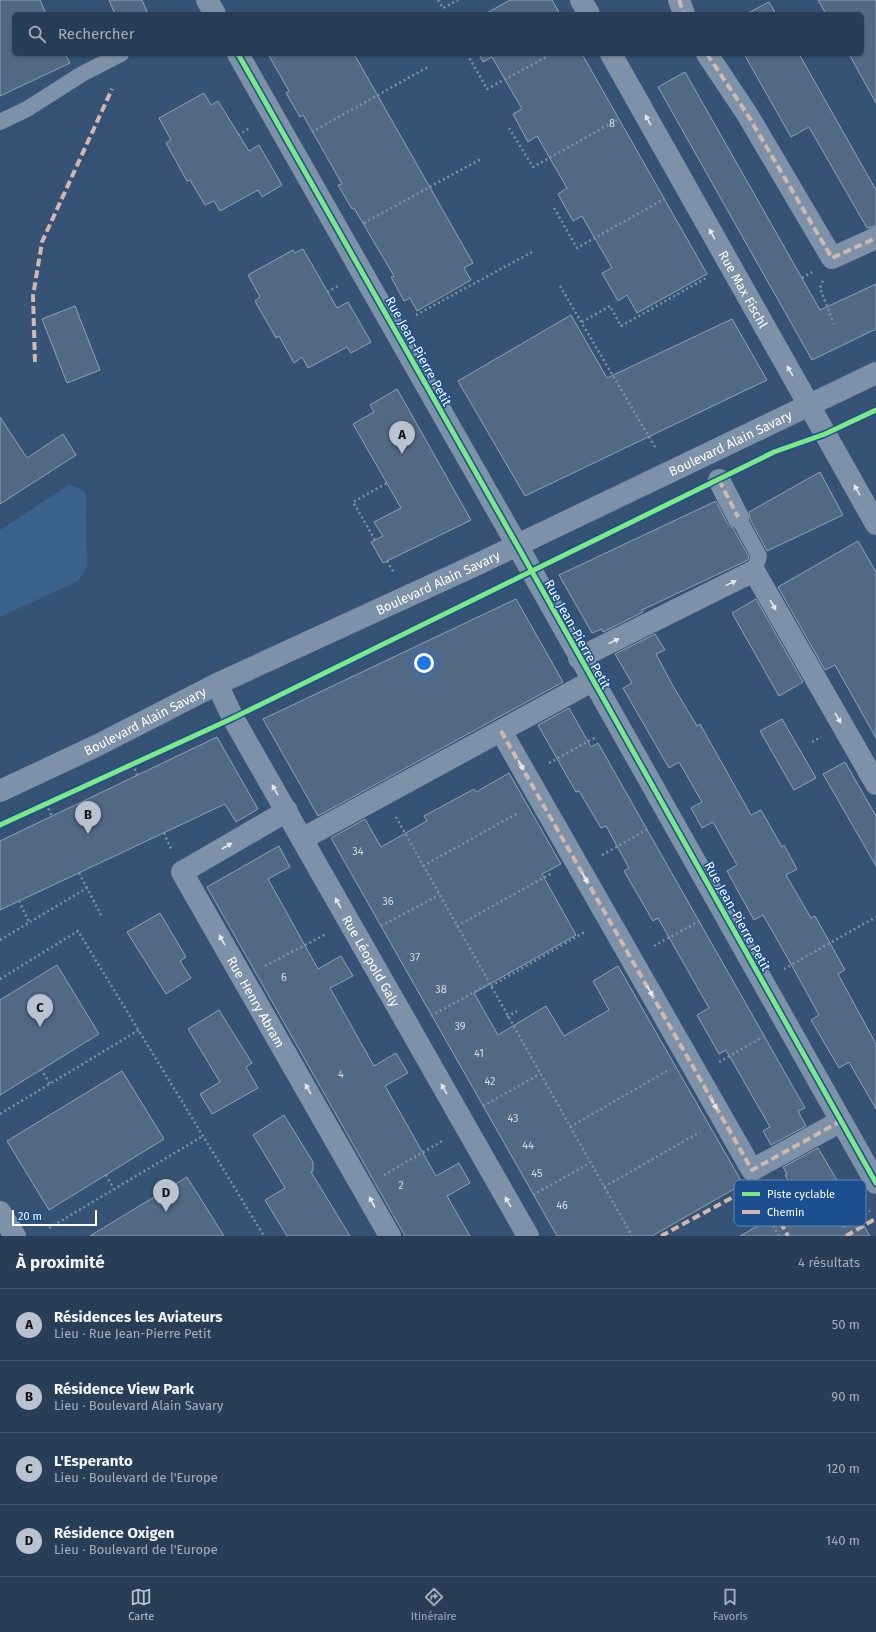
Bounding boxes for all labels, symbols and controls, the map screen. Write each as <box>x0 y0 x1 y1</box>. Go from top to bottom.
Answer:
search box <box>12 12 864 56</box>
icon: search <box>26 23 48 45</box>
text: Rechercher <box>58 25 134 43</box>
one-way arrow <box>645 114 652 126</box>
house number: 8 <box>609 117 615 130</box>
one-way arrow <box>708 228 715 240</box>
street label: Rue Max Fischl <box>715 248 771 331</box>
street label: Rue Jean-Pierre Petit <box>382 294 455 409</box>
one-way arrow <box>786 365 793 377</box>
street label: Boulevard Alain Savary <box>666 407 795 479</box>
pin: A <box>389 421 415 454</box>
one-way arrow <box>853 484 860 496</box>
street label: Boulevard Alain Savary <box>374 547 503 618</box>
street label: Rue Jean-Pierre Petit <box>541 577 614 692</box>
one-way arrow <box>725 580 736 586</box>
one-way arrow <box>770 599 777 611</box>
one-way arrow <box>608 637 620 644</box>
your location <box>414 653 434 673</box>
street label: Boulevard Alain Savary <box>82 684 209 758</box>
one-way arrow <box>834 712 841 724</box>
one-way arrow <box>518 759 525 771</box>
one-way arrow <box>271 784 278 796</box>
pin: B <box>75 801 101 834</box>
one-way arrow <box>221 842 233 849</box>
house number: 34 <box>352 845 364 858</box>
street label: Rue Jean-Pierre Petit <box>701 859 774 974</box>
one-way arrow <box>582 872 589 884</box>
house number: 36 <box>382 895 394 908</box>
one-way arrow <box>335 897 342 909</box>
street label: Rue Léopold Galy <box>339 913 403 1010</box>
one-way arrow <box>218 934 225 946</box>
house number: 37 <box>410 951 420 964</box>
street label: Rue Henry Abram <box>224 954 288 1050</box>
house number: 6 <box>281 971 287 984</box>
house number: 38 <box>435 983 447 996</box>
one-way arrow <box>646 985 653 997</box>
pin: C <box>27 994 53 1027</box>
house number: 39 <box>454 1020 466 1033</box>
house number: 41 <box>474 1047 484 1060</box>
house number: 4 <box>338 1068 344 1081</box>
house number: 42 <box>484 1075 496 1088</box>
one-way arrow <box>304 1083 311 1095</box>
one-way arrow <box>441 1083 447 1095</box>
one-way arrow <box>711 1098 718 1110</box>
house number: 43 <box>507 1112 519 1125</box>
house number: 44 <box>522 1139 534 1152</box>
house number: 45 <box>531 1167 543 1180</box>
pin: D <box>153 1179 179 1212</box>
house number: 2 <box>398 1179 404 1192</box>
legend <box>734 1180 866 1226</box>
text: Piste cyclable <box>767 1188 835 1201</box>
one-way arrow <box>369 1196 375 1208</box>
one-way arrow <box>505 1196 512 1208</box>
house number: 46 <box>556 1199 568 1212</box>
text: Chemin <box>767 1206 804 1219</box>
scale bar <box>12 1208 97 1227</box>
text: 20 m <box>18 1210 42 1223</box>
text: À proximité <box>16 1252 105 1273</box>
text: 4 résultats <box>798 1255 860 1270</box>
text: Résidences les Aviateurs <box>54 1308 223 1326</box>
text: A <box>25 1317 33 1332</box>
text: 50 m <box>832 1317 860 1332</box>
text: Lieu · Rue Jean-Pierre Petit <box>54 1326 211 1341</box>
text: Résidence View Park <box>54 1380 194 1398</box>
text: B <box>25 1389 33 1404</box>
text: 90 m <box>831 1389 860 1404</box>
text: Lieu · Boulevard Alain Savary <box>54 1398 223 1413</box>
text: L'Esperanto <box>54 1452 133 1470</box>
text: C <box>25 1461 33 1476</box>
text: 120 m <box>826 1461 860 1476</box>
text: Lieu · Boulevard de l'Europe <box>54 1470 218 1485</box>
text: Résidence Oxigen <box>54 1524 174 1542</box>
text: D <box>25 1533 33 1548</box>
text: 140 m <box>826 1533 860 1548</box>
text: Lieu · Boulevard de l'Europe <box>54 1542 218 1557</box>
tab: Carte <box>128 1586 154 1623</box>
tab: Itinéraire <box>411 1586 456 1623</box>
tab: Favoris <box>713 1586 748 1623</box>

